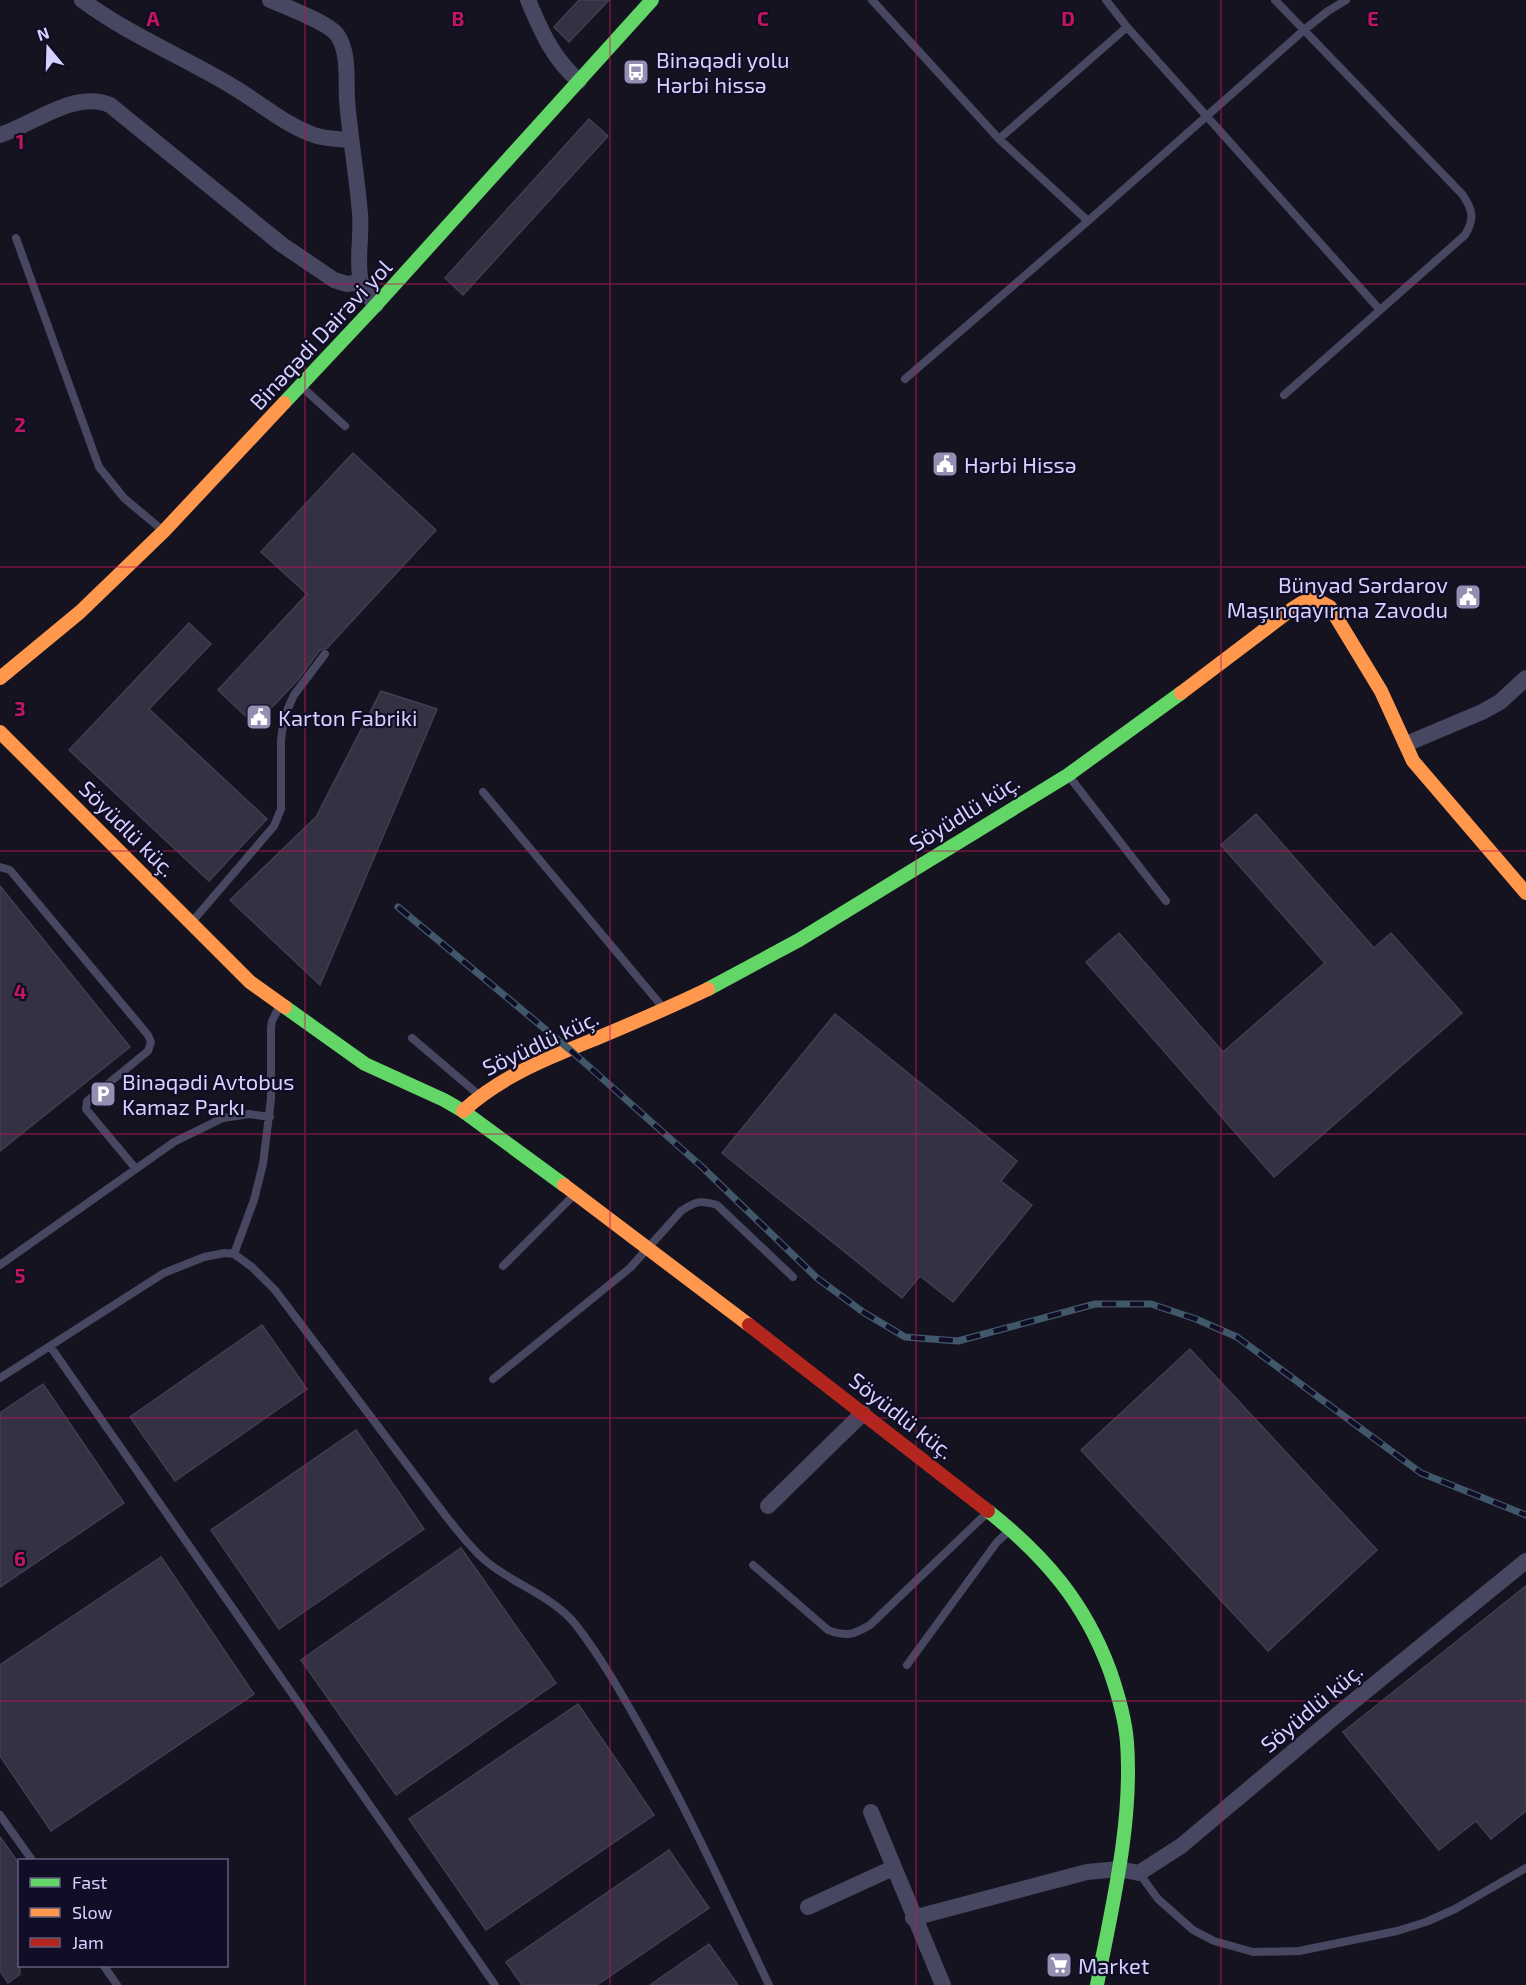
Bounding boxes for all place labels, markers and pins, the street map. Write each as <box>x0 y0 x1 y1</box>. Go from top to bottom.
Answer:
place label: Binəqədi yolu Hərbi hissə <box>656 46 790 97</box>
bus stop icon: Binəqədi yolu Hərbi hissə <box>621 57 651 87</box>
public building icon: Hərbi Hissə <box>930 449 960 479</box>
place label: Hərbi Hissə <box>964 451 1077 477</box>
place label: Bünyad Sərdarov Maşınqayırma Zavodu <box>1227 571 1448 624</box>
public building icon: Bünyad Sərdarov Maşınqayırma Zavodu <box>1453 582 1483 612</box>
public building icon: Karton Fabriki <box>244 702 274 732</box>
place label: Karton Fabriki <box>278 704 417 730</box>
place label: Binəqədi Avtobus Kamaz Parkı <box>122 1068 295 1119</box>
parking icon: Binəqədi Avtobus Kamaz Parkı <box>88 1079 118 1109</box>
supermarket icon: Market <box>1044 1950 1074 1980</box>
place label: Market <box>1078 1952 1149 1978</box>

